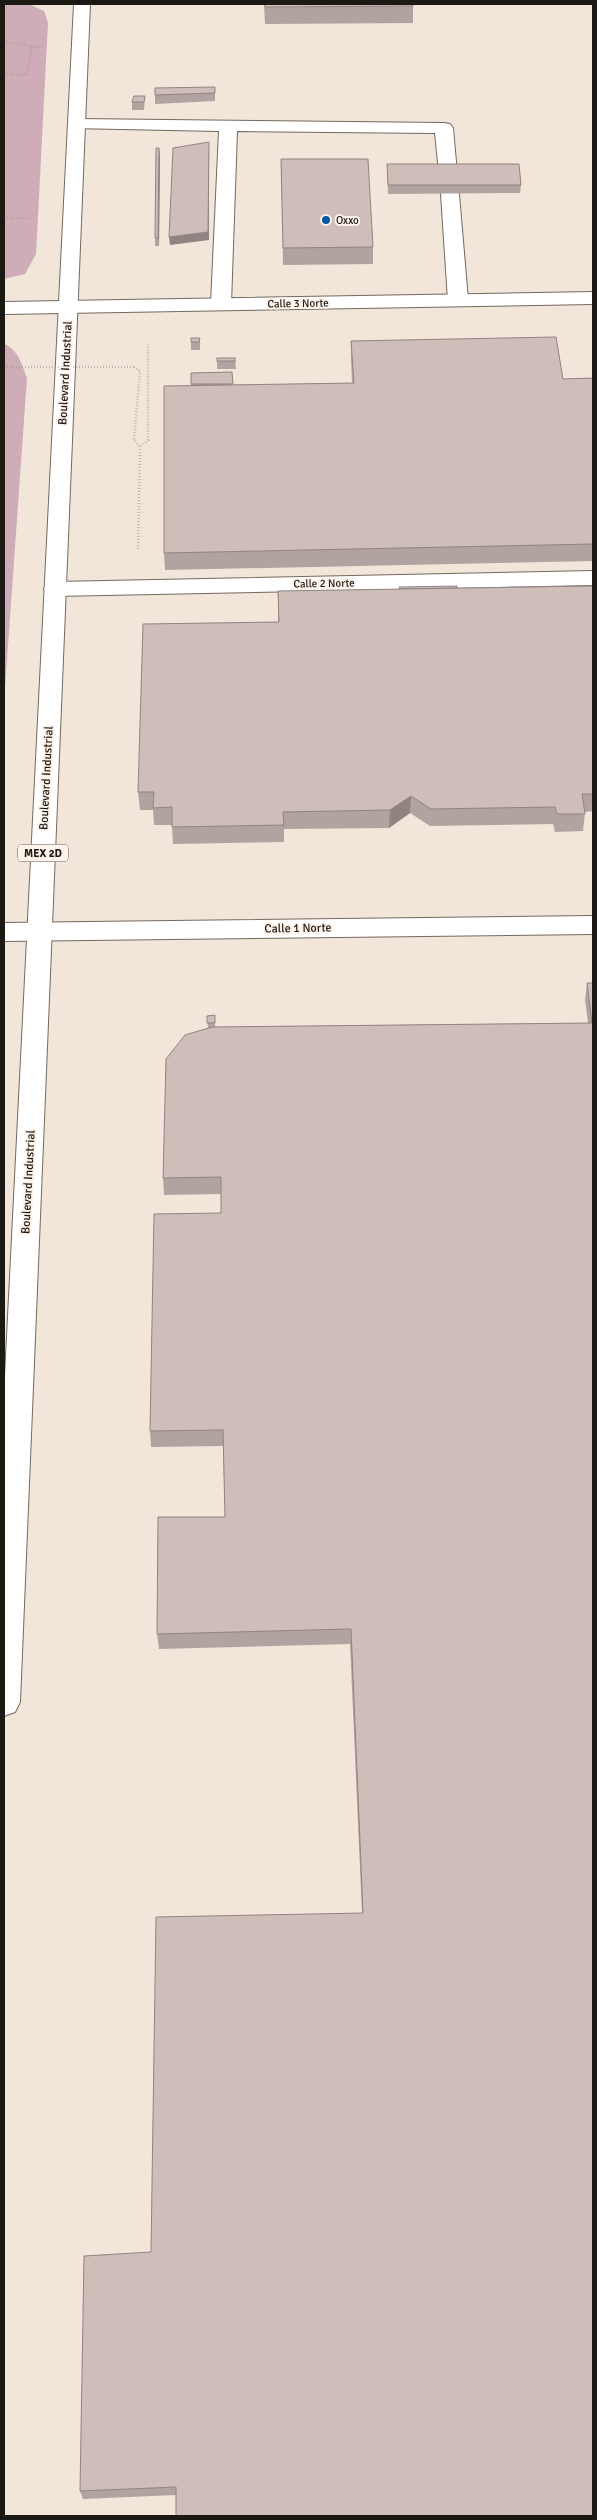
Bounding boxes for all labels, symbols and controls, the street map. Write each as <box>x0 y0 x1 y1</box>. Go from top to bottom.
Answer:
marker: Oxxo <box>320 214 332 226</box>
place label: Oxxo <box>336 214 359 227</box>
street label: Calle 3 Norte <box>267 296 329 311</box>
street label: Boulevard Industrial <box>55 320 76 425</box>
street label: Calle 2 Norte <box>293 576 355 591</box>
street label: Boulevard Industrial <box>36 725 57 830</box>
road number: MEX 2D <box>18 844 68 861</box>
street label: Calle 1 Norte <box>264 920 332 937</box>
street label: Boulevard Industrial <box>18 1129 39 1234</box>

